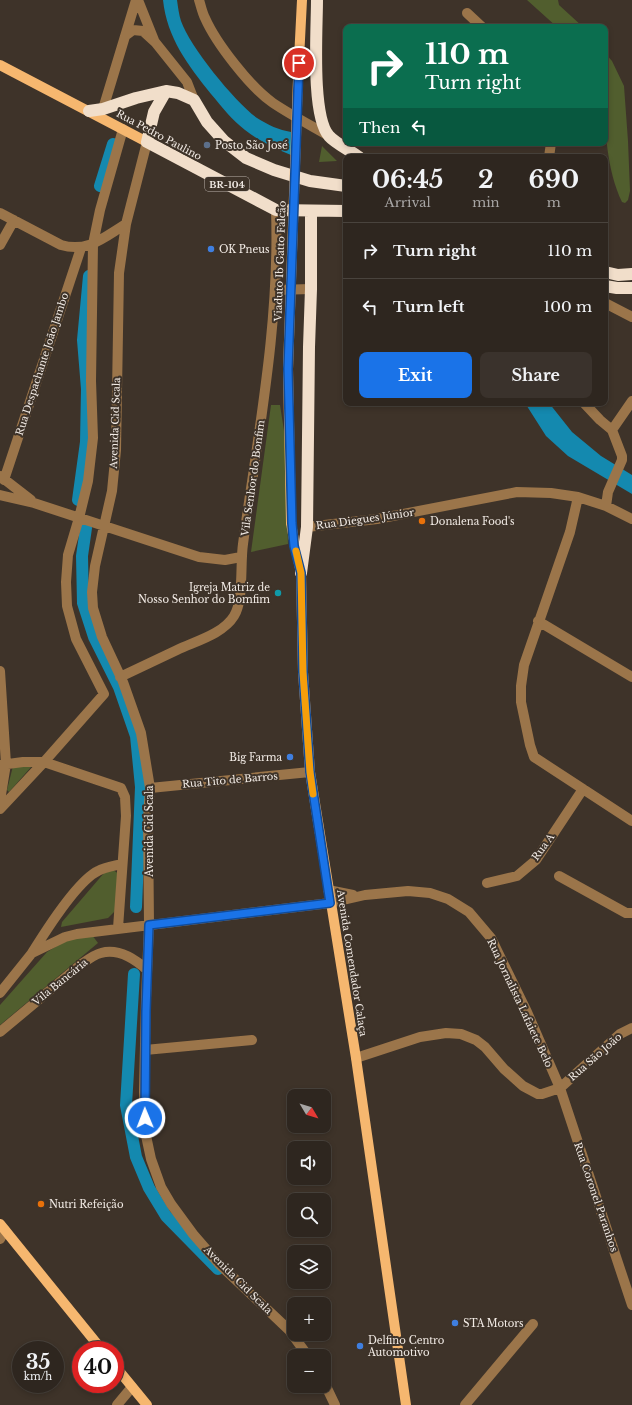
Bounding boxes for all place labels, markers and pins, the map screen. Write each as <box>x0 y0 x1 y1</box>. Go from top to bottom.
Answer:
pin <box>282 46 316 80</box>
place label: Posto São José <box>215 139 288 152</box>
marker: Posto São José <box>202 140 212 150</box>
place label: OK Pneus <box>219 243 270 256</box>
marker: OK Pneus <box>206 244 216 254</box>
place label: Donalena Food's <box>430 515 515 528</box>
marker: Donalena Food's <box>417 516 427 526</box>
place label: Igreja Matriz de Nosso Senhor do Bomfim <box>138 581 270 606</box>
marker: Igreja Matriz de Nosso Senhor do Bomfim <box>273 588 283 598</box>
place label: Big Farma <box>229 751 282 764</box>
marker: Big Farma <box>285 752 295 762</box>
place label: Nutri Refeição <box>49 1198 124 1211</box>
marker: Nutri Refeição <box>36 1199 46 1209</box>
place label: STA Motors <box>463 1317 524 1330</box>
marker: STA Motors <box>450 1318 460 1328</box>
place label: Delfino Centro Automotivo <box>367 1334 445 1359</box>
marker: Delfino Centro Automotivo <box>355 1341 365 1351</box>

